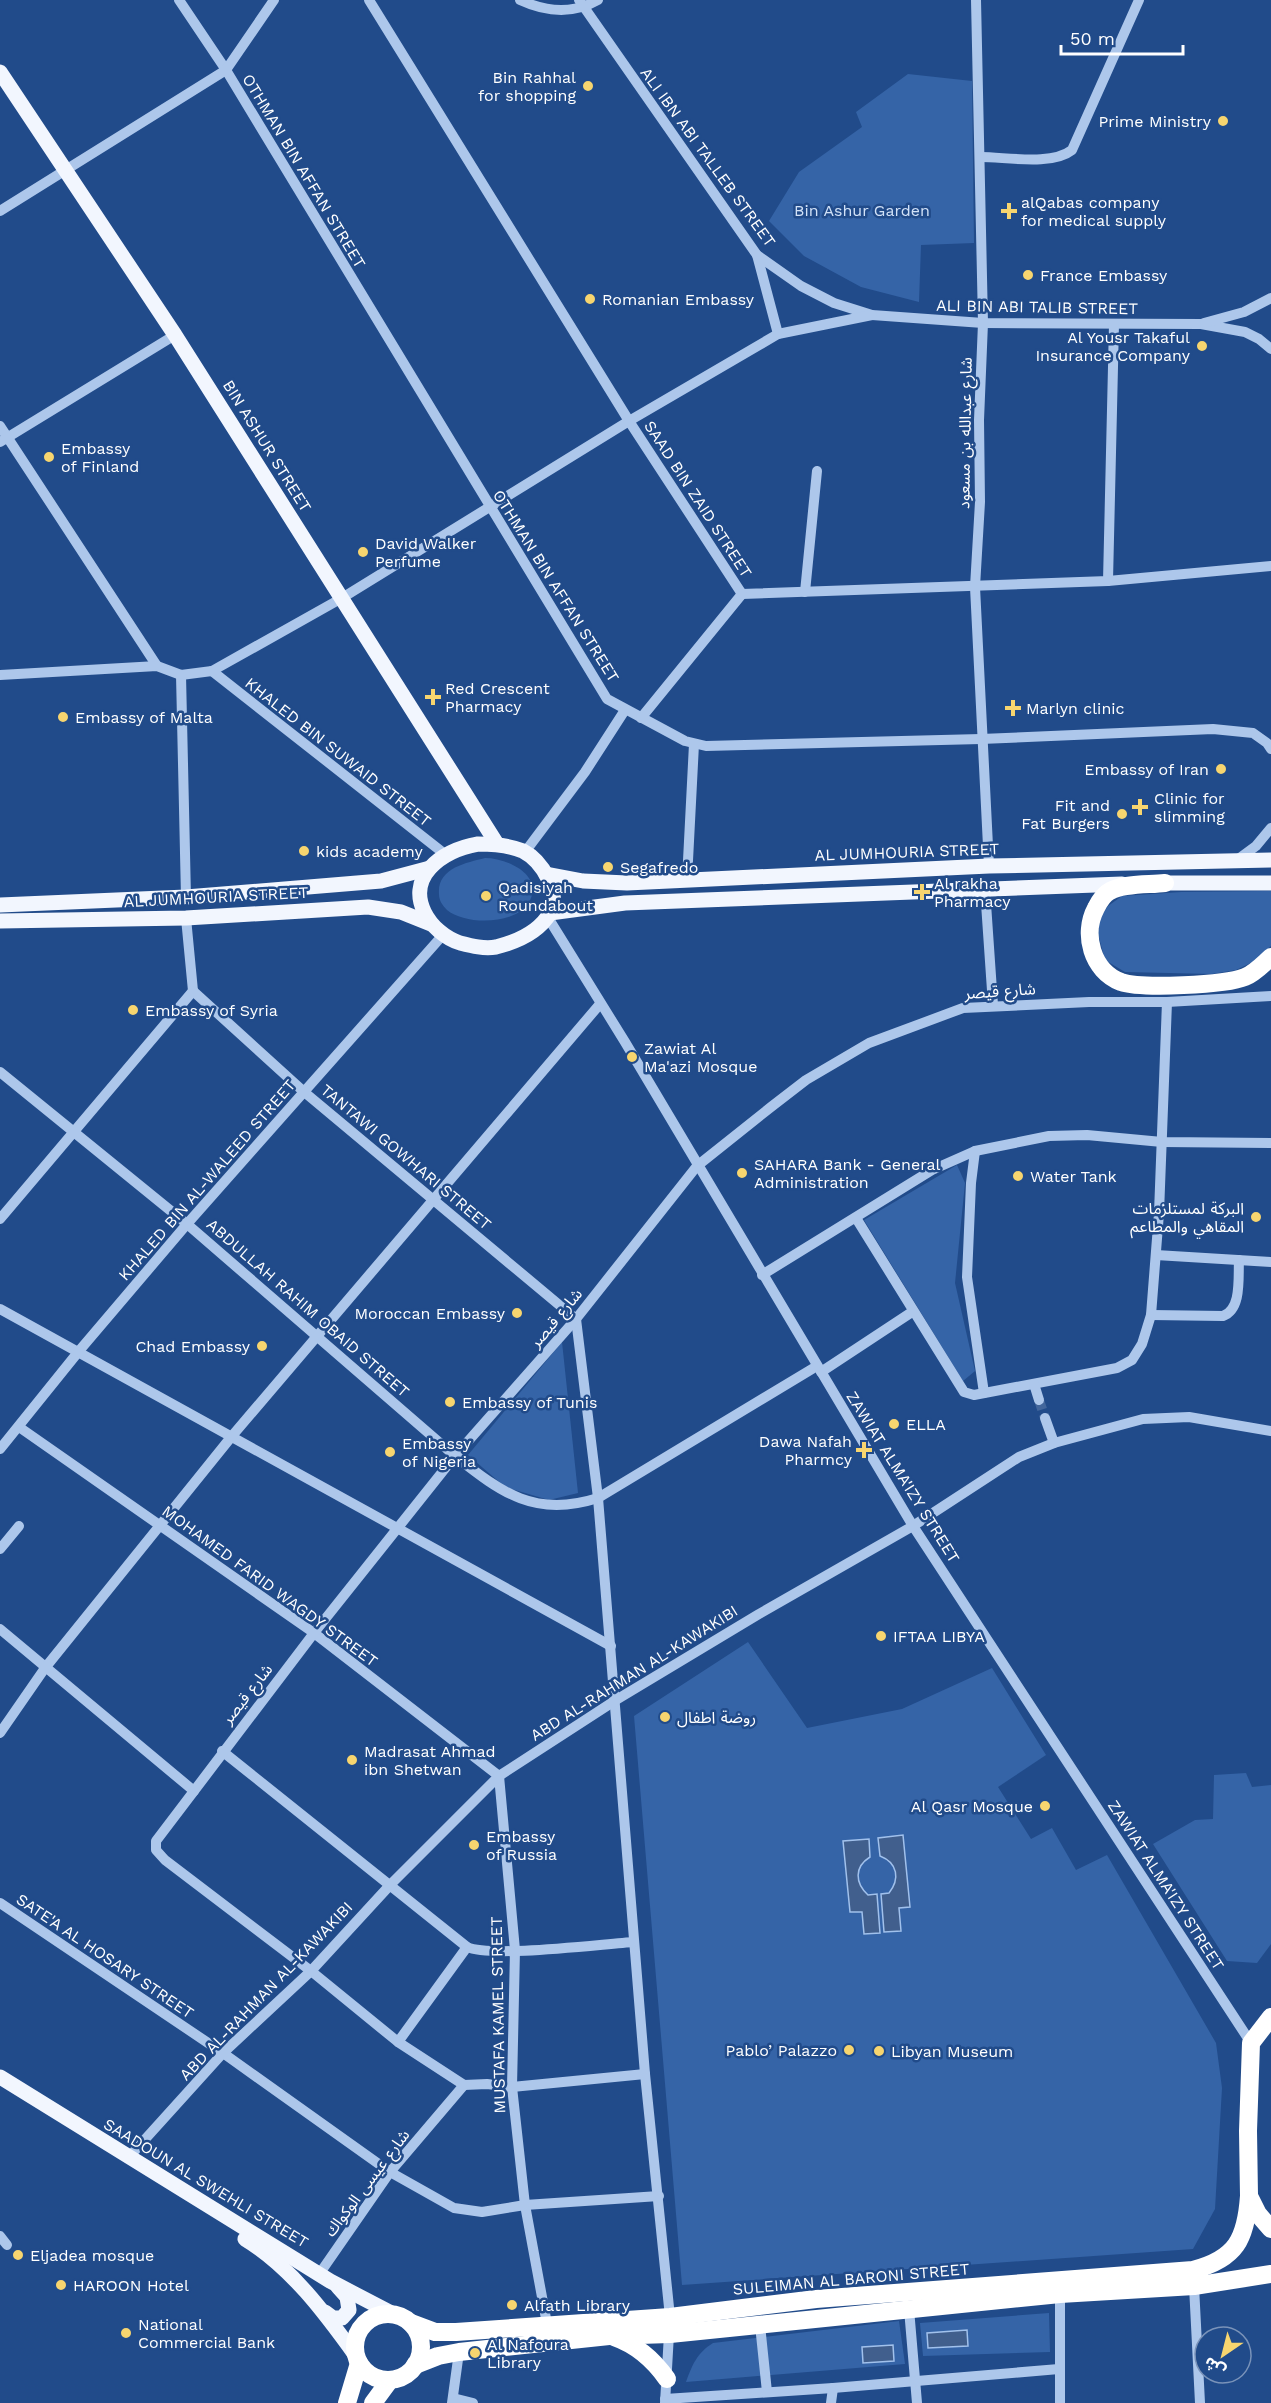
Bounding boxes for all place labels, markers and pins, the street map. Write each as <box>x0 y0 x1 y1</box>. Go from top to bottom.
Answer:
place label: Bin Rahhal for shopping <box>478 68 576 105</box>
marker: Bin Rahhal for shopping <box>581 79 595 93</box>
place label: Prime Ministry <box>1099 112 1212 131</box>
marker: Prime Ministry <box>1216 114 1230 128</box>
place label: alQabas company for medical supply <box>1021 193 1167 230</box>
marker: alQabas company for medical supply <box>1002 204 1016 218</box>
place label: France Embassy <box>1040 266 1168 285</box>
marker: France Embassy <box>1021 268 1035 282</box>
place label: Romanian Embassy <box>602 290 755 309</box>
marker: Romanian Embassy <box>583 292 597 306</box>
place label: Al Yousr Takaful Insurance Company <box>1035 328 1191 365</box>
marker: Al Yousr Takaful Insurance Company <box>1195 339 1209 353</box>
place label: Embassy of Finland <box>61 439 139 476</box>
marker: Embassy of Finland <box>42 450 56 464</box>
place label: David Walker Perfume <box>375 534 477 571</box>
marker: David Walker Perfume <box>356 545 370 559</box>
place label: Red Crescent Pharmacy <box>445 679 550 716</box>
marker: Red Crescent Pharmacy <box>426 690 440 704</box>
marker: Marlyn clinic <box>1004 699 1022 717</box>
place label: Marlyn clinic <box>1026 699 1125 718</box>
place label: Embassy of Malta <box>75 708 213 727</box>
marker: Embassy of Malta <box>56 710 70 724</box>
place label: Embassy of Iran <box>1084 760 1209 779</box>
marker: Embassy of Iran <box>1214 762 1228 776</box>
place label: Clinic for slimming <box>1154 789 1225 826</box>
place label: Fit and Fat Burgers <box>1021 796 1110 833</box>
marker: Clinic for slimming <box>1131 798 1149 816</box>
marker: Fit and Fat Burgers <box>1115 807 1129 821</box>
place label: kids academy <box>316 842 424 861</box>
marker: kids academy <box>297 844 311 858</box>
place label: Segafredo <box>620 858 698 877</box>
marker: Segafredo <box>601 860 615 874</box>
place label: Al rakha Pharmacy <box>934 874 1011 911</box>
place label: Qadisiyah Roundabout <box>498 878 593 915</box>
marker: Al rakha Pharmacy <box>915 885 929 899</box>
marker: Qadisiyah Roundabout <box>479 889 493 903</box>
place label: Embassy of Syria <box>145 1001 278 1020</box>
marker: Embassy of Syria <box>126 1003 140 1017</box>
place label: Zawiat Al Ma'azi Mosque <box>644 1039 757 1076</box>
marker: Zawiat Al Ma'azi Mosque <box>625 1050 639 1064</box>
place label: SAHARA Bank - General Administration <box>754 1155 941 1192</box>
marker: SAHARA Bank - General Administration <box>735 1166 749 1180</box>
place label: Water Tank <box>1030 1167 1117 1186</box>
marker: Water Tank <box>1011 1169 1025 1183</box>
place label: البركة لمستلزمات المقاهي والمطاعم <box>1130 1199 1244 1239</box>
marker: البركة لمستلزمات المقاهي والمطاعم <box>1249 1210 1263 1224</box>
place label: Moroccan Embassy <box>354 1304 506 1323</box>
marker: Moroccan Embassy <box>510 1306 524 1320</box>
place label: Chad Embassy <box>135 1337 251 1356</box>
marker: Chad Embassy <box>255 1339 269 1353</box>
place label: Embassy of Tunis <box>462 1393 597 1412</box>
marker: Embassy of Tunis <box>443 1395 457 1409</box>
place label: ELLA <box>906 1415 946 1434</box>
marker: ELLA <box>887 1417 901 1431</box>
place label: Dawa Nafah Pharmcy <box>759 1432 853 1469</box>
place label: Embassy of Nigeria <box>402 1434 476 1471</box>
marker: Dawa Nafah Pharmcy <box>857 1443 871 1457</box>
marker: Embassy of Nigeria <box>383 1445 397 1459</box>
place label: IFTAA LIBYA <box>893 1627 985 1646</box>
marker: IFTAA LIBYA <box>874 1629 888 1643</box>
place label: روضة اطفال <box>677 1708 756 1728</box>
marker: روضة اطفال <box>658 1710 672 1724</box>
place label: Madrasat Ahmad ibn Shetwan <box>364 1742 496 1779</box>
marker: Madrasat Ahmad ibn Shetwan <box>345 1753 359 1767</box>
place label: Al Qasr Mosque <box>911 1797 1033 1816</box>
marker: Al Qasr Mosque <box>1038 1799 1052 1813</box>
place label: Embassy of Russia <box>486 1827 557 1864</box>
marker: Embassy of Russia <box>467 1838 481 1852</box>
place label: Pablo’ Palazzo <box>726 2041 837 2060</box>
place label: Libyan Museum <box>891 2042 1013 2061</box>
marker: Pablo’ Palazzo <box>842 2043 856 2057</box>
marker: Libyan Museum <box>872 2044 886 2058</box>
place label: Eljadea mosque <box>30 2246 154 2265</box>
marker: Eljadea mosque <box>11 2248 25 2262</box>
place label: HAROON Hotel <box>73 2276 189 2295</box>
marker: HAROON Hotel <box>54 2278 68 2292</box>
place label: Alfath Library <box>524 2296 631 2315</box>
marker: Alfath Library <box>505 2298 519 2312</box>
place label: National Commercial Bank <box>138 2315 275 2352</box>
marker: National Commercial Bank <box>119 2326 133 2340</box>
place label: Al Nafoura Library <box>487 2335 569 2372</box>
marker: Al Nafoura Library <box>468 2346 482 2360</box>

